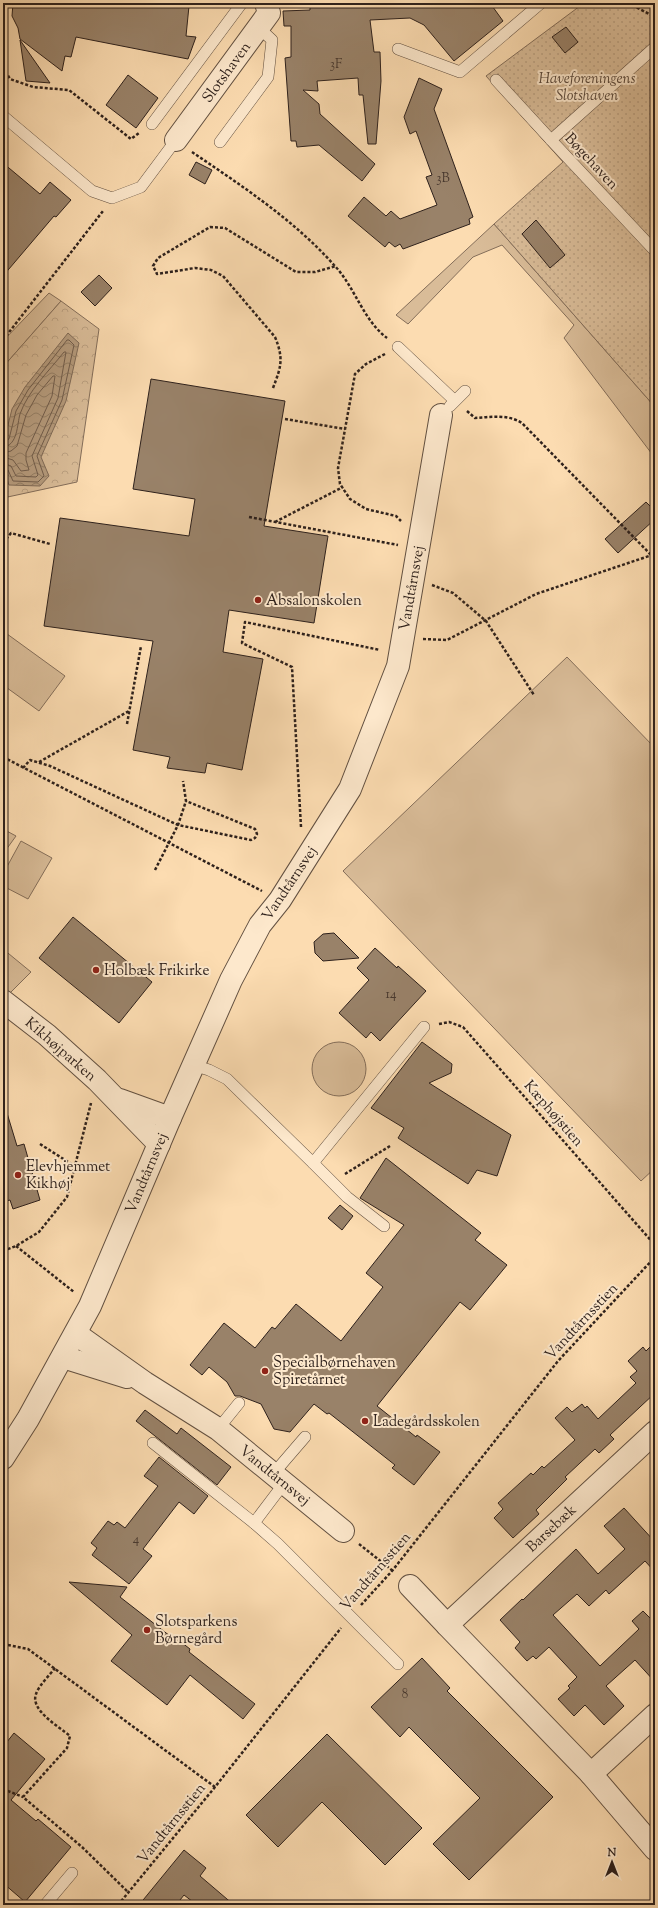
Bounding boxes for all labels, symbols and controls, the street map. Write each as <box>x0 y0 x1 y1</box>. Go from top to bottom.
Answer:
street label: Slotshaven <box>198 38 257 108</box>
house number: 3F <box>330 56 342 74</box>
park label: Haveforeningens Slotshaven <box>539 69 635 107</box>
street label: Bøgehaven <box>559 129 623 195</box>
house number: 3B <box>436 170 450 188</box>
street label: Vandtårnsvej <box>395 544 430 632</box>
place label: Absalonskolen <box>266 591 362 612</box>
marker: Absalonskolen <box>253 595 263 605</box>
street label: Vandtårnsvej <box>258 842 323 925</box>
place label: Holbæk Frikirke <box>104 961 209 982</box>
marker: Holbæk Frikirke <box>91 965 101 975</box>
house number: 14 <box>386 986 397 1004</box>
street label: Kikhøjparken <box>20 1013 100 1087</box>
street label: Kæphøjstien <box>518 1076 588 1152</box>
street label: Vandtårnsvej <box>121 1130 174 1217</box>
place label: Elevhjemmet Kikhøj <box>26 1157 110 1195</box>
marker: Elevhjemmet Kikhøj <box>13 1170 23 1180</box>
street label: Vandtårnsstien <box>541 1279 623 1365</box>
place label: Specialbørnehaven Spiretårnet <box>273 1353 396 1391</box>
marker: Specialbørnehaven Spiretårnet <box>260 1366 270 1376</box>
place label: Ladegårdsskolen <box>373 1412 480 1433</box>
marker: Ladegårdsskolen <box>360 1416 370 1426</box>
street label: Vandtårnsvej <box>234 1441 314 1511</box>
street label: Barsebæk <box>522 1500 582 1558</box>
street label: Vandtårnsstien <box>336 1528 416 1616</box>
house number: 4 <box>133 1531 140 1549</box>
place label: Slotsparkens Børnegård <box>155 1612 237 1650</box>
marker: Slotsparkens Børnegård <box>142 1625 152 1635</box>
house number: 8 <box>402 1686 408 1704</box>
street label: Vandtårnsstien <box>133 1779 211 1869</box>
north arrow <box>592 1842 632 1882</box>
text: N <box>607 1845 617 1861</box>

